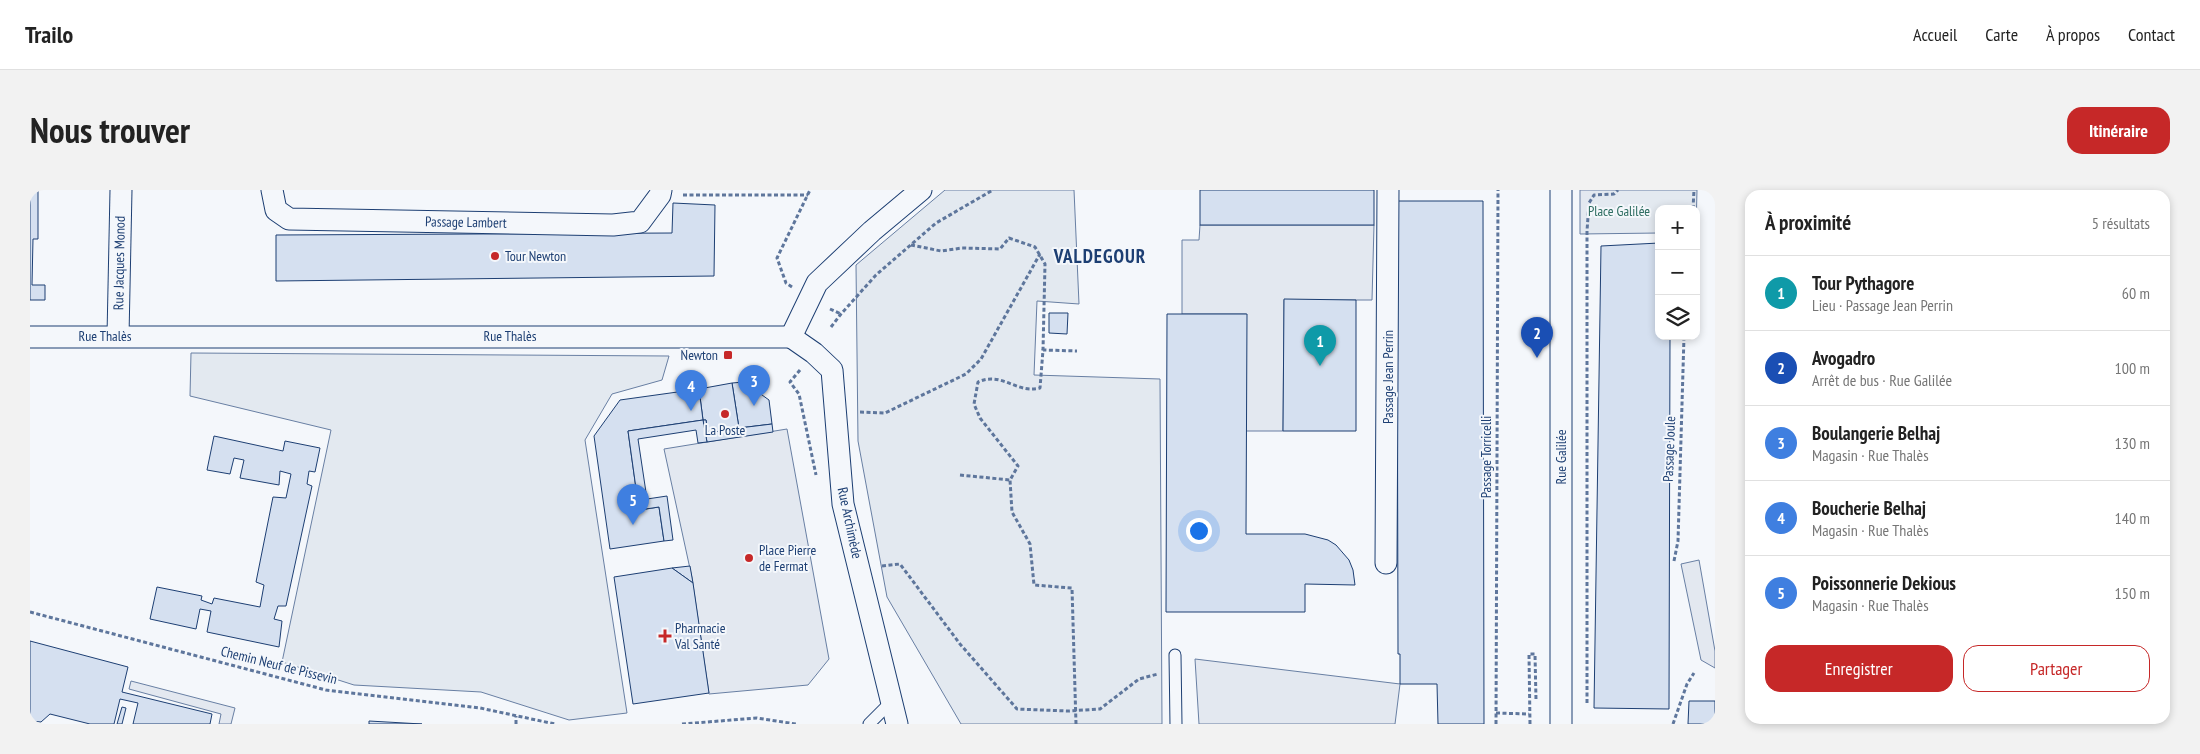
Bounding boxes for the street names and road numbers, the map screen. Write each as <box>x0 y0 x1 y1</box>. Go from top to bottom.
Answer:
street label: Passage Lambert <box>425 212 507 232</box>
street label: Rue Jacques Monod <box>109 216 129 310</box>
street label: Rue Thalès <box>79 327 132 345</box>
street label: Rue Thalès <box>484 327 537 345</box>
street label: Passage Jean Perrin <box>1379 330 1397 424</box>
street label: Passage Torricelli <box>1477 416 1495 498</box>
street label: Passage Joule <box>1659 416 1679 482</box>
street label: Rue Galilée <box>1552 429 1570 485</box>
street label: Rue Archimède <box>834 486 866 561</box>
street label: Chemin Neuf de Pissevin <box>219 642 339 688</box>

